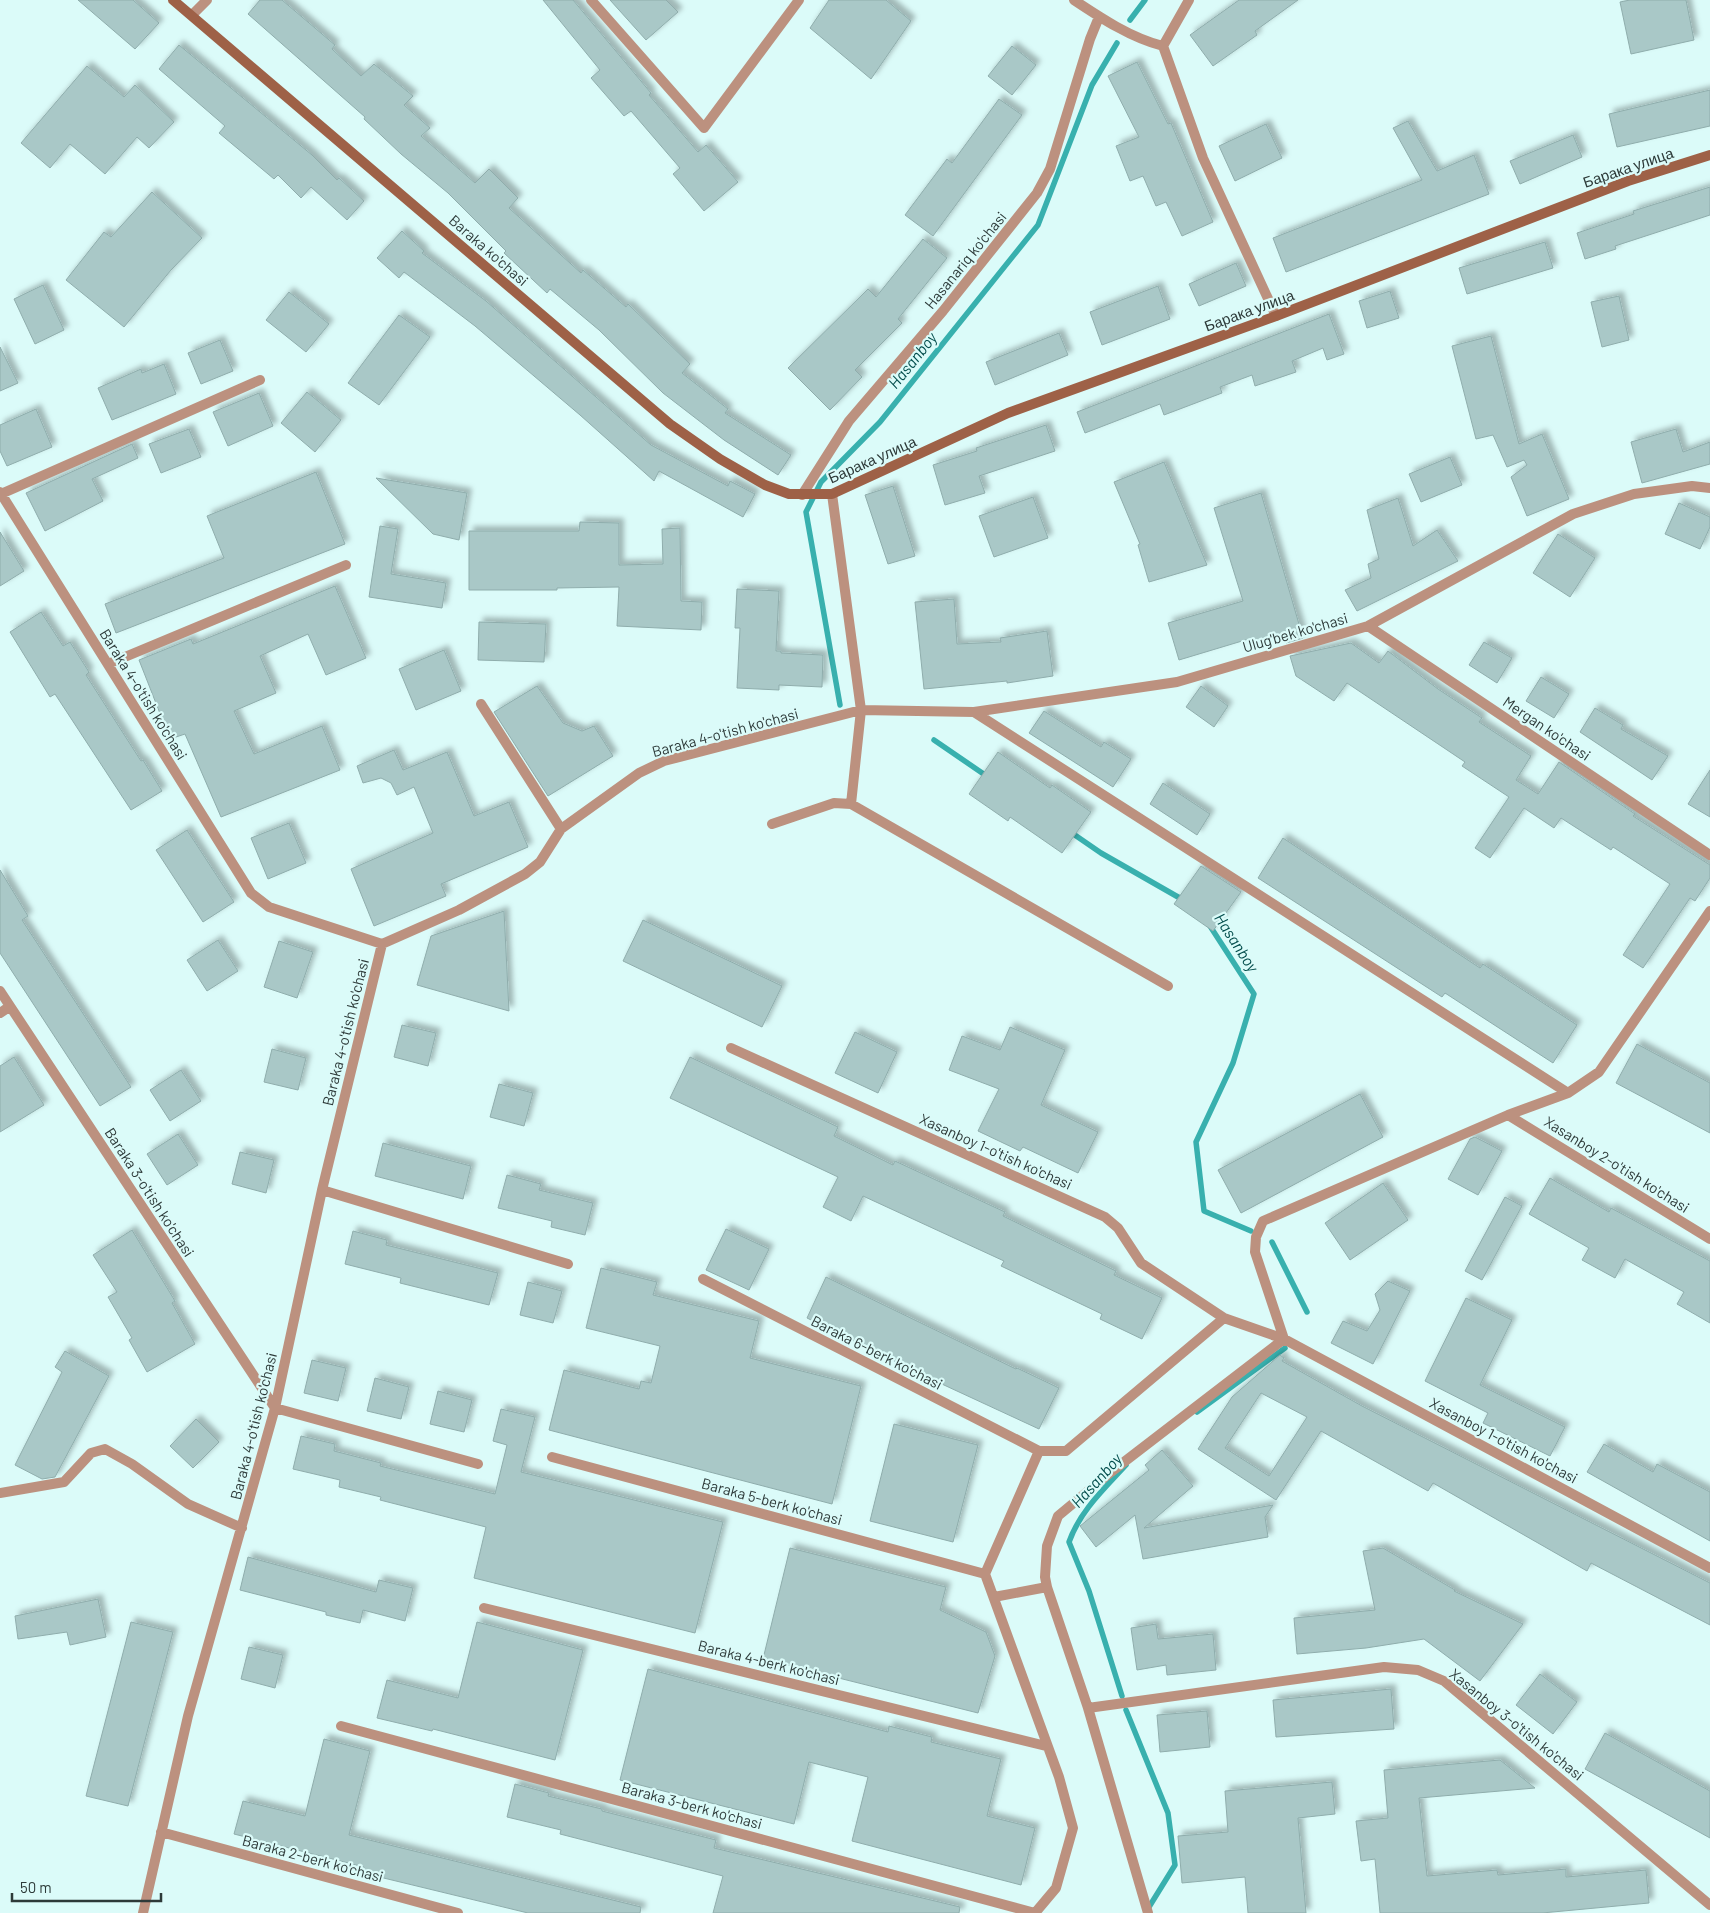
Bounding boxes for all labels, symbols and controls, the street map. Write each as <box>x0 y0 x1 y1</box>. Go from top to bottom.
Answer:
street label: Барака улица <box>1580 143 1676 191</box>
street label: Hasanariq ko'chasi <box>920 208 1010 312</box>
street label: Baraka ko'chasi <box>446 211 532 289</box>
street label: Барака улица <box>1202 285 1297 335</box>
water label: Hasanboy <box>884 328 941 392</box>
street label: Барака улица <box>825 431 919 486</box>
street label: Ulug'bek ko'chasi <box>1240 608 1350 656</box>
street label: Baraka 4-o'tish ko'chasi <box>96 625 192 763</box>
street label: Mergan ko'chasi <box>1500 692 1594 764</box>
street label: Baraka 4-o'tish ko'chasi <box>650 704 800 760</box>
water label: Hasanboy <box>1211 909 1264 976</box>
street label: Baraka 4-o'tish ko'chasi <box>318 957 372 1107</box>
street label: Xasanboy 1-o'tish ko'chasi <box>917 1109 1075 1193</box>
street label: Xasanboy 2-o'tish ko'chasi <box>1541 1112 1693 1216</box>
street label: Baraka 3-o'tish ko'chasi <box>102 1124 198 1260</box>
street label: Baraka 6-berk ko'chasi <box>808 1311 946 1393</box>
street label: Baraka 4-o'tish ko'chasi <box>226 1351 280 1501</box>
street label: Xasanboy 1-o'tish ko'chasi <box>1427 1393 1581 1487</box>
water label: Hasanboy <box>1067 1448 1126 1511</box>
street label: Baraka 5-berk ko'chasi <box>700 1474 844 1528</box>
street label: Baraka 4-berk ko'chasi <box>696 1636 842 1688</box>
street label: Xasanboy 3-o'tish ko'chasi <box>1446 1664 1588 1784</box>
street label: Baraka 3-berk ko'chasi <box>620 1778 764 1832</box>
street label: Baraka 2-berk ko'chasi <box>241 1831 385 1885</box>
scale bar <box>12 1870 161 1902</box>
text: 50 m <box>20 1878 52 1896</box>

